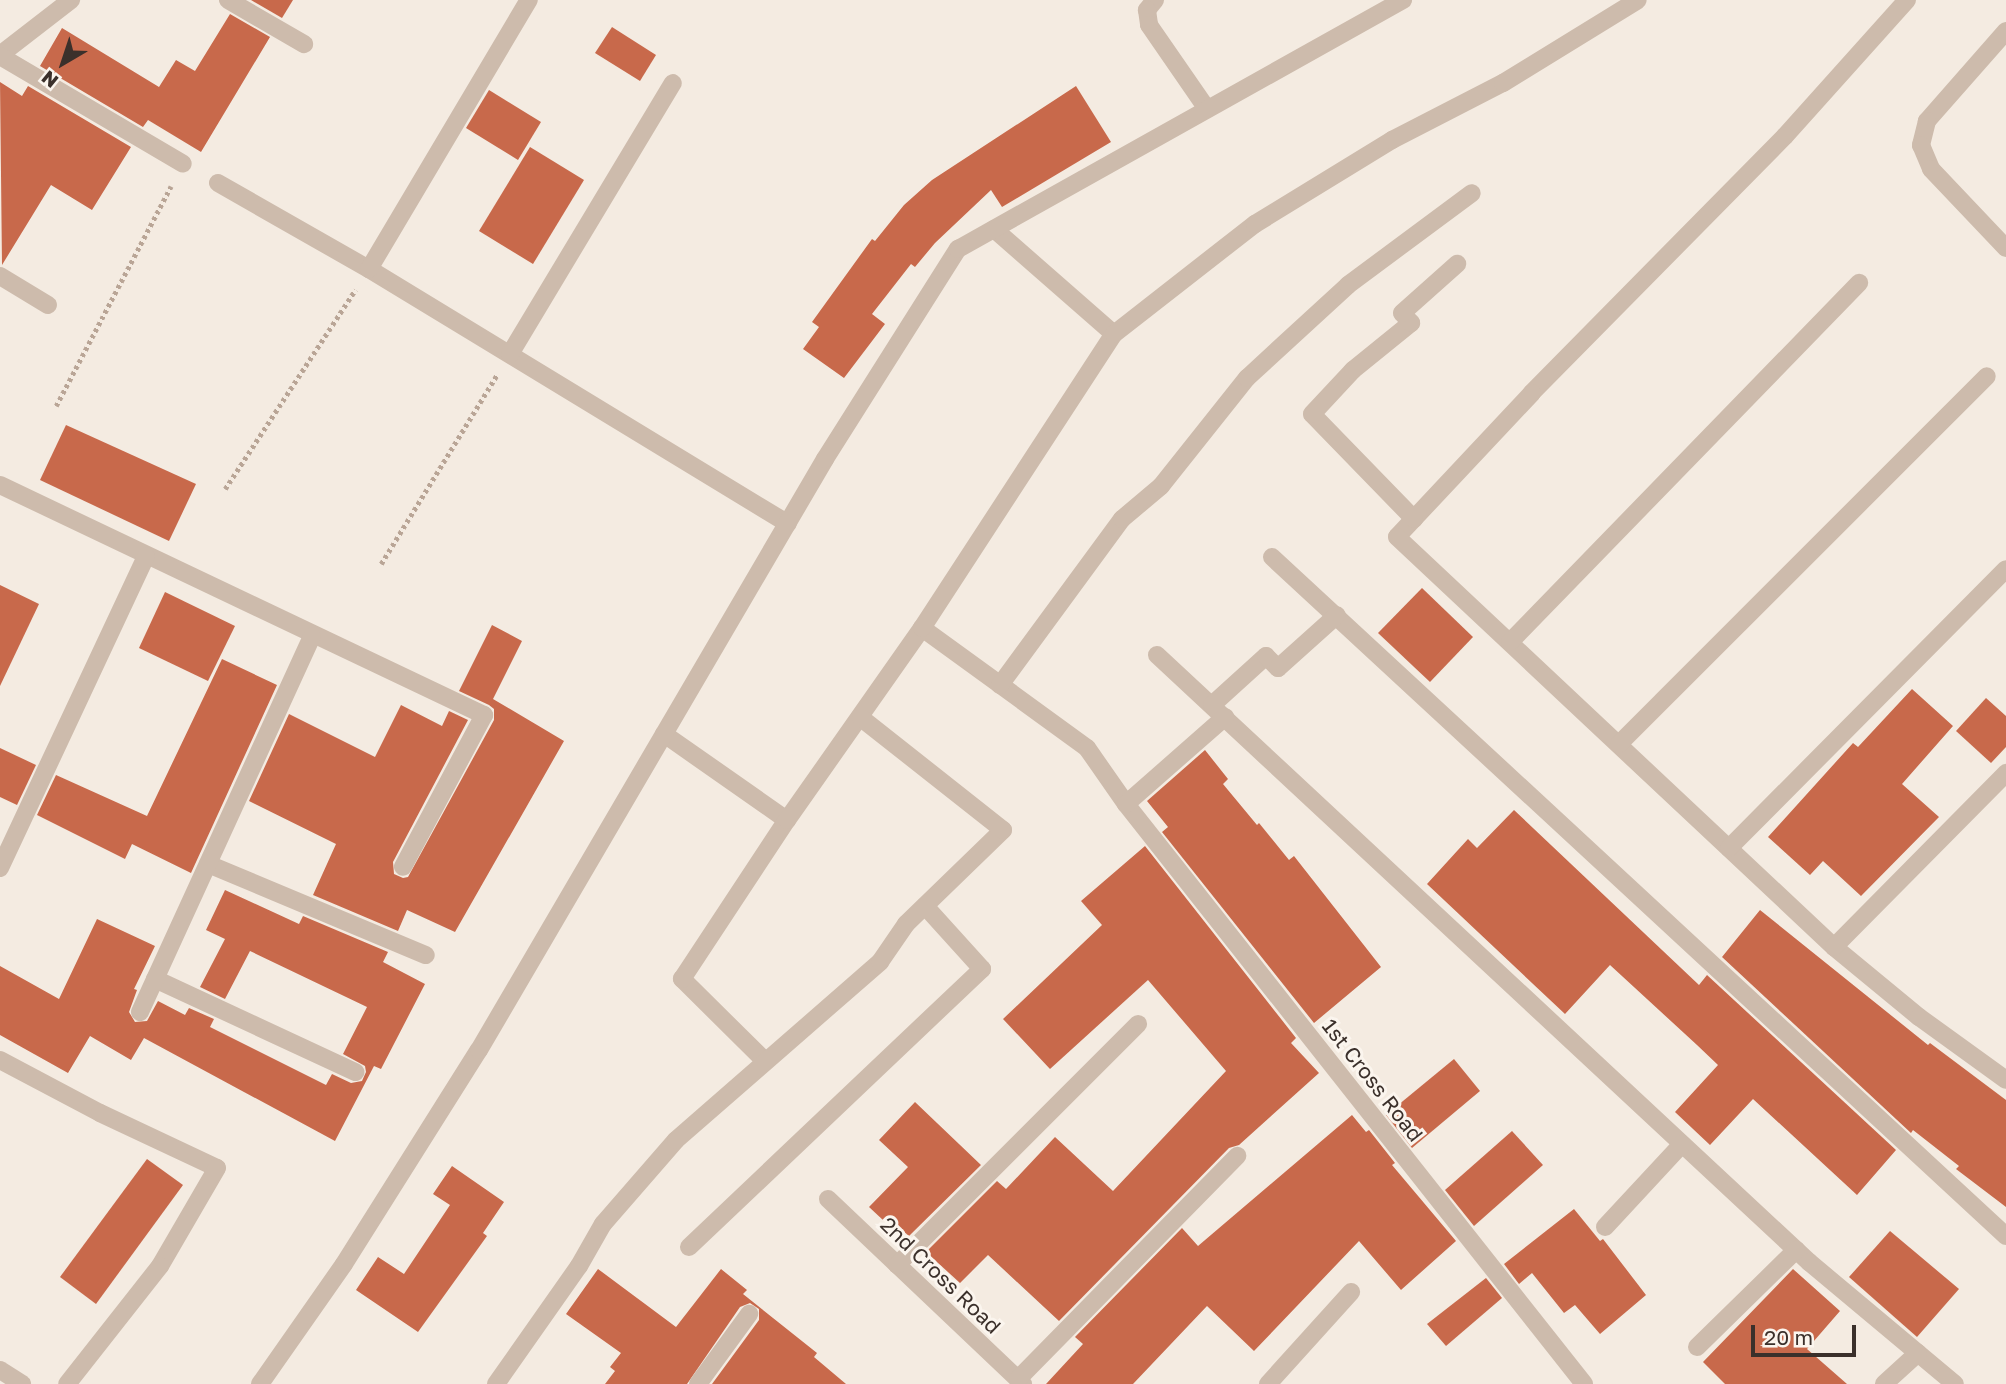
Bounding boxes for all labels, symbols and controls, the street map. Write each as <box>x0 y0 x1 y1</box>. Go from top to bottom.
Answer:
north arrow <box>28 28 98 98</box>
text: N <box>37 66 62 93</box>
street label: 1st Cross Road <box>1317 1014 1429 1146</box>
street label: 2nd Cross Road <box>876 1211 1006 1339</box>
scale bar <box>1754 1310 1859 1354</box>
text: 20 m <box>1764 1324 1813 1350</box>

